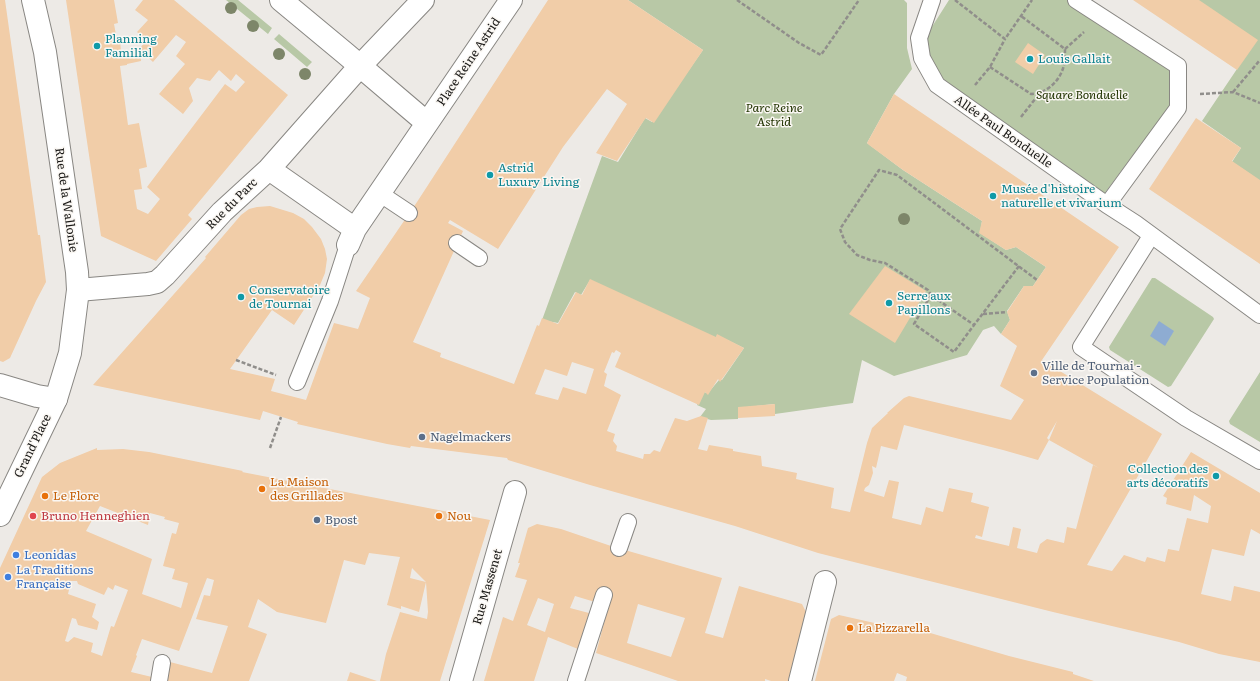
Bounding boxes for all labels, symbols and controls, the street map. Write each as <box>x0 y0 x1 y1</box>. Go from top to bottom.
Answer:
street label: Place Reine Astrid <box>434 15 504 109</box>
place label: Planning Familial <box>105 32 157 60</box>
marker: Planning Familial <box>92 41 102 51</box>
place label: Louis Gallait <box>1038 52 1111 66</box>
marker: Louis Gallait <box>1025 54 1035 64</box>
park label: Square Bonduelle <box>1036 88 1128 102</box>
street label: Allée Paul Bonduelle <box>951 93 1055 171</box>
park label: Parc Reine Astrid <box>745 101 803 129</box>
street label: Rue de la Wallonie <box>52 147 80 253</box>
place label: Astrid Luxury Living <box>498 161 579 189</box>
marker: Astrid Luxury Living <box>485 170 495 180</box>
street label: Rue du Parc <box>203 175 261 233</box>
place label: Musée d'histoire naturelle et vivarium <box>1001 182 1122 210</box>
marker: Musée d'histoire naturelle et vivarium <box>988 191 998 201</box>
place label: Conservatoire de Tournai <box>249 283 330 311</box>
place label: Serre aux Papillons <box>897 289 951 317</box>
marker: Conservatoire de Tournai <box>236 292 246 302</box>
marker: Serre aux Papillons <box>884 298 894 308</box>
place label: Ville de Tournai - Service Population <box>1042 359 1150 387</box>
marker: Ville de Tournai - Service Population <box>1029 368 1039 378</box>
street label: Grand'Place <box>11 412 55 480</box>
place label: Nagelmackers <box>430 430 511 444</box>
marker: Nagelmackers <box>417 432 427 442</box>
place label: Collection des arts décoratifs <box>1127 462 1208 490</box>
marker: Collection des arts décoratifs <box>1211 471 1221 481</box>
place label: La Maison des Grillades <box>270 475 343 503</box>
marker: La Maison des Grillades <box>257 484 267 494</box>
place label: Le Flore <box>53 489 99 503</box>
marker: Le Flore <box>40 491 50 501</box>
place label: Bruno Henneghien <box>41 509 150 523</box>
place label: Nou <box>447 509 471 523</box>
marker: Bruno Henneghien <box>28 511 38 521</box>
marker: Nou <box>434 511 444 521</box>
place label: Bpost <box>325 513 357 527</box>
marker: Bpost <box>312 515 322 525</box>
street label: Rue Massenet <box>470 547 506 627</box>
place label: Leonidas <box>24 548 76 562</box>
marker: Leonidas <box>11 550 21 560</box>
place label: La Traditions Française <box>16 563 93 591</box>
marker: La Traditions Française <box>3 572 13 582</box>
place label: La Pizzarella <box>858 621 930 635</box>
marker: La Pizzarella <box>845 623 855 633</box>

